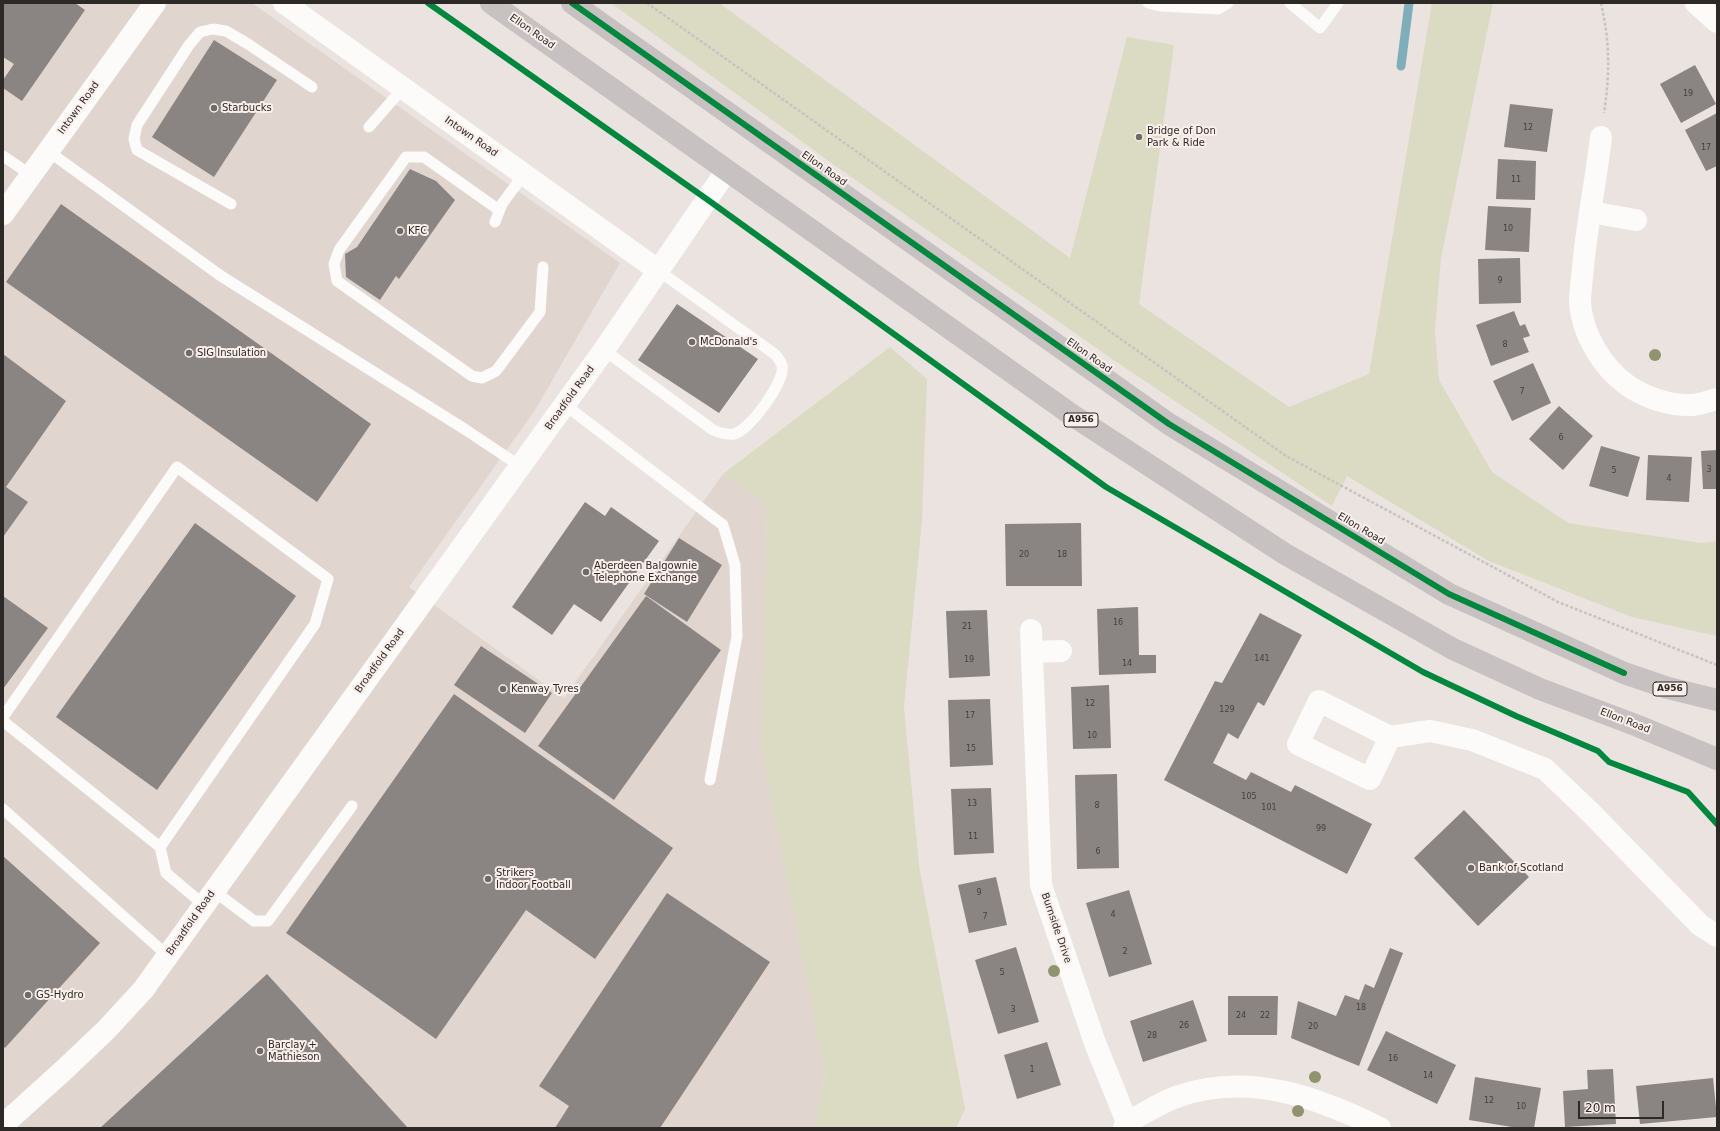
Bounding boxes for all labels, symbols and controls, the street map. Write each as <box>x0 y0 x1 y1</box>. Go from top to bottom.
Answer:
street label: Ellon Road <box>507 12 557 52</box>
street label: Intown Road <box>56 79 102 137</box>
house number: 19 <box>1683 89 1693 99</box>
place label: Starbucks <box>222 102 272 114</box>
marker: Starbucks <box>209 103 219 113</box>
street label: Intown Road <box>442 114 500 160</box>
house number: 12 <box>1523 123 1533 133</box>
place label: Bridge of Don Park & Ride <box>1147 125 1216 148</box>
marker: Bridge of Don Park & Ride <box>1134 132 1144 142</box>
house number: 17 <box>1701 143 1711 153</box>
street label: Ellon Road <box>799 149 849 189</box>
house number: 11 <box>1511 175 1521 185</box>
house number: 10 <box>1503 224 1513 234</box>
place label: KFC <box>408 225 427 237</box>
marker: KFC <box>395 226 405 236</box>
house number: 9 <box>1497 276 1503 286</box>
place label: McDonald's <box>700 336 757 348</box>
street label: Ellon Road <box>1064 336 1114 376</box>
marker: McDonald's <box>687 337 697 347</box>
house number: 8 <box>1502 340 1508 350</box>
place label: SIG Insulation <box>197 347 266 359</box>
marker: SIG Insulation <box>184 348 194 358</box>
street label: Broadfold Road <box>543 364 597 432</box>
house number: 7 <box>1519 387 1525 397</box>
road number: A956 <box>1064 413 1098 427</box>
house number: 6 <box>1558 433 1564 443</box>
house number: 3 <box>1706 465 1712 475</box>
house number: 5 <box>1611 466 1617 476</box>
house number: 4 <box>1666 474 1672 484</box>
street label: Ellon Road <box>1335 510 1387 548</box>
house number: 20 <box>1019 550 1029 560</box>
house number: 18 <box>1057 550 1067 560</box>
place label: Aberdeen Balgownie Telephone Exchange <box>594 560 697 584</box>
marker: Aberdeen Balgownie Telephone Exchange <box>581 567 591 577</box>
house number: 16 <box>1113 618 1123 628</box>
house number: 21 <box>962 622 972 632</box>
street label: Broadfold Road <box>353 627 407 695</box>
house number: 141 <box>1254 654 1270 664</box>
house number: 19 <box>964 655 974 665</box>
house number: 14 <box>1122 659 1132 669</box>
road number: A956 <box>1653 682 1687 696</box>
place label: Kenway Tyres <box>511 683 579 695</box>
marker: Kenway Tyres <box>498 684 508 694</box>
house number: 12 <box>1085 699 1095 709</box>
house number: 129 <box>1219 705 1235 715</box>
street label: Ellon Road <box>1598 706 1652 736</box>
house number: 17 <box>965 711 975 721</box>
house number: 10 <box>1087 731 1097 741</box>
house number: 15 <box>966 744 976 754</box>
house number: 105 <box>1241 792 1257 802</box>
house number: 13 <box>967 799 977 809</box>
house number: 8 <box>1094 801 1100 811</box>
house number: 101 <box>1261 803 1277 813</box>
house number: 99 <box>1316 824 1326 834</box>
house number: 11 <box>968 832 978 842</box>
house number: 6 <box>1095 847 1101 857</box>
place label: Bank of Scotland <box>1479 862 1564 874</box>
marker: Bank of Scotland <box>1466 863 1476 873</box>
place label: Strikers Indoor Football <box>496 867 571 890</box>
marker: Strikers Indoor Football <box>483 874 493 884</box>
street label: Broadfold Road <box>164 888 218 958</box>
house number: 9 <box>976 888 982 898</box>
street label: Burnside Drive <box>1038 891 1074 965</box>
house number: 4 <box>1110 910 1116 920</box>
house number: 7 <box>982 912 988 922</box>
house number: 2 <box>1122 947 1128 957</box>
house number: 5 <box>999 968 1005 978</box>
place label: GS-Hydro <box>36 989 84 1001</box>
marker: GS-Hydro <box>23 990 33 1000</box>
house number: 18 <box>1356 1003 1366 1013</box>
house number: 3 <box>1010 1005 1016 1015</box>
house number: 24 <box>1236 1011 1246 1021</box>
house number: 22 <box>1260 1011 1270 1021</box>
house number: 26 <box>1179 1021 1189 1031</box>
house number: 20 <box>1308 1022 1318 1032</box>
house number: 28 <box>1147 1031 1157 1041</box>
place label: Barclay + Mathieson <box>268 1039 320 1062</box>
marker: Barclay + Mathieson <box>255 1046 265 1056</box>
house number: 16 <box>1388 1054 1398 1064</box>
house number: 1 <box>1029 1065 1035 1075</box>
house number: 14 <box>1423 1071 1433 1081</box>
scale bar <box>1580 1093 1666 1119</box>
house number: 12 <box>1484 1096 1494 1106</box>
text: 20 m <box>1585 1101 1616 1115</box>
house number: 10 <box>1516 1102 1526 1112</box>

